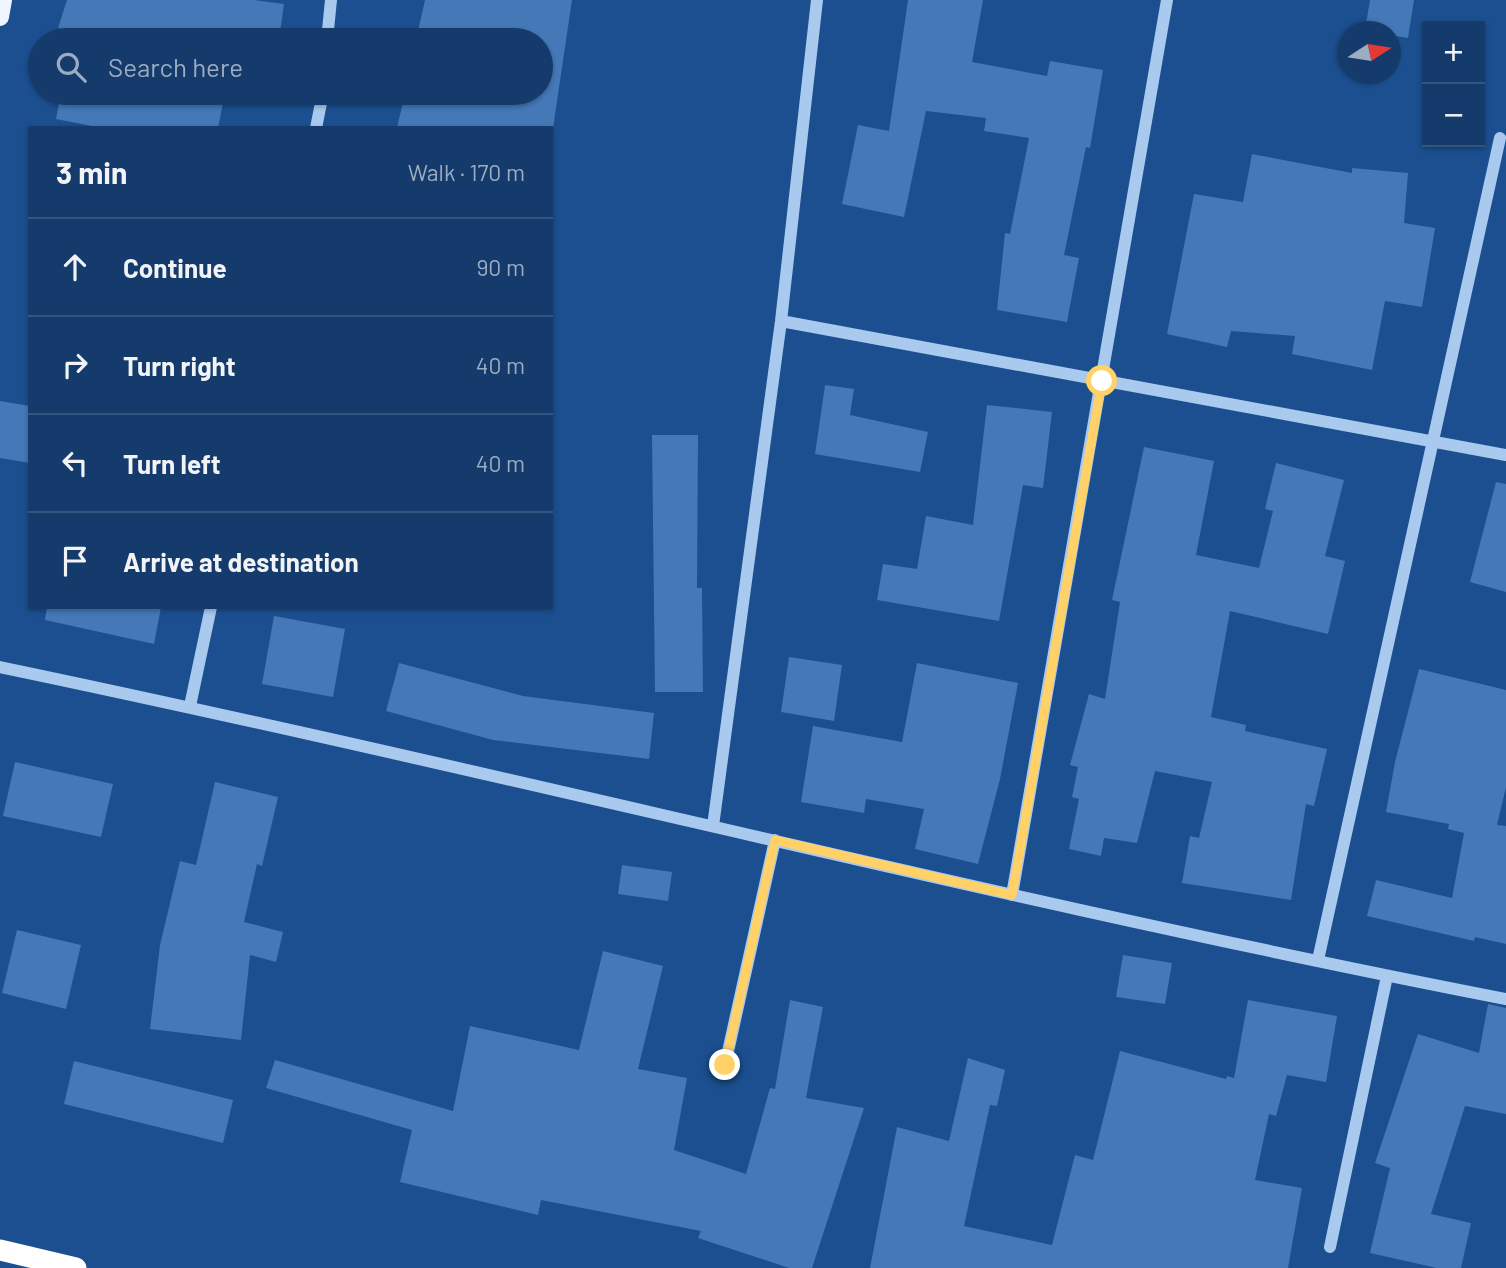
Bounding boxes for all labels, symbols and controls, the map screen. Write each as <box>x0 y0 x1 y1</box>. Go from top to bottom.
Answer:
north arrow <box>1338 21 1401 84</box>
map controls <box>1422 21 1485 147</box>
button: + <box>1422 21 1485 84</box>
search box <box>28 28 553 105</box>
icon: search <box>52 48 90 86</box>
text: Search here <box>108 51 243 82</box>
button: − <box>1422 84 1485 147</box>
text: 3 min <box>56 154 127 190</box>
text: Walk · 170 m <box>408 158 525 186</box>
icon: ahead <box>56 248 94 286</box>
text: Continue <box>123 252 227 283</box>
text: 90 m <box>476 253 525 281</box>
icon: right <box>56 346 94 384</box>
text: Turn right <box>123 350 236 381</box>
text: 40 m <box>476 351 525 379</box>
route start <box>1086 365 1117 396</box>
icon: left <box>56 444 94 482</box>
text: Turn left <box>123 448 221 479</box>
text: 40 m <box>476 449 525 477</box>
icon: arrive <box>56 542 94 580</box>
text: Arrive at destination <box>123 546 359 577</box>
route end <box>709 1049 740 1080</box>

